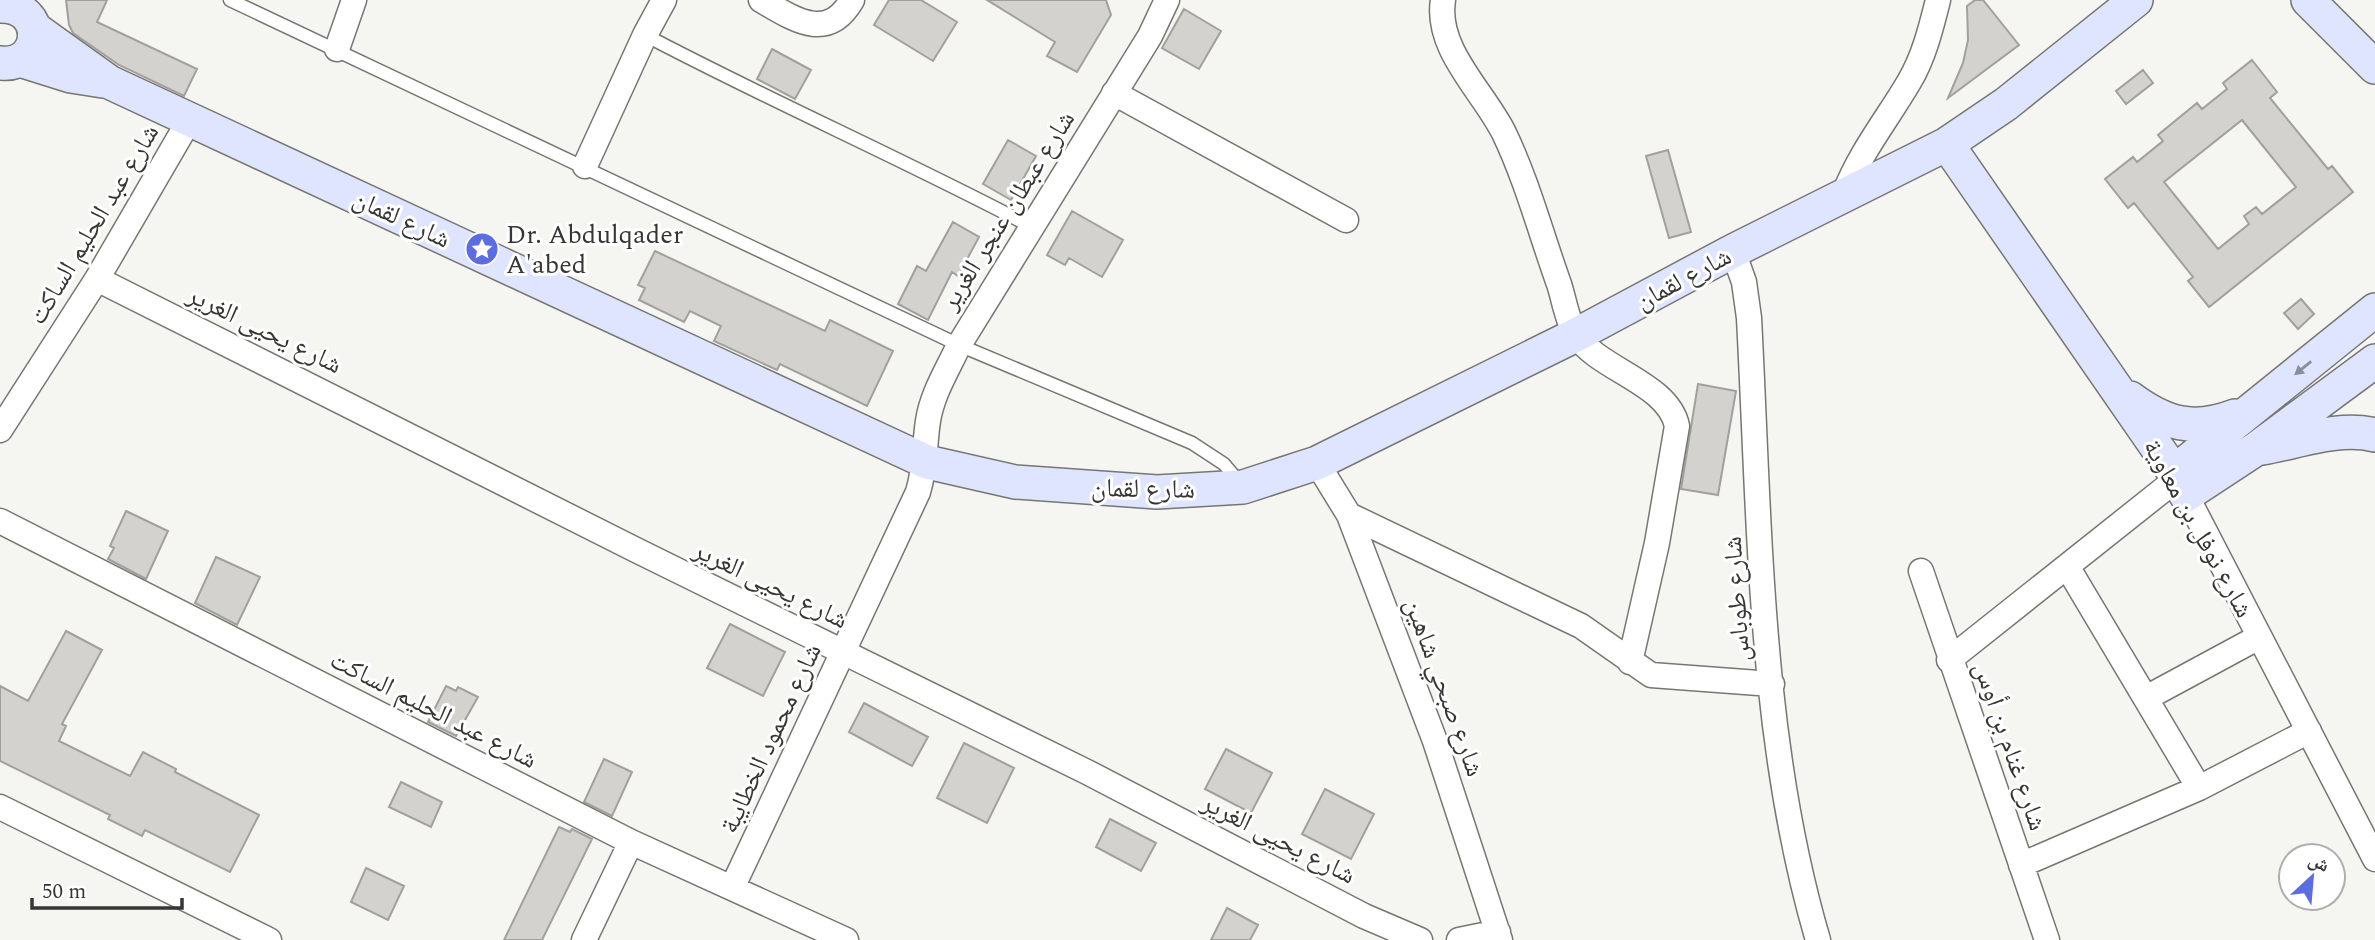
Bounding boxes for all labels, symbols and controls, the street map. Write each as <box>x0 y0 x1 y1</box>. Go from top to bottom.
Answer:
street label: شارع عبطان عنجر الغرير <box>930 103 1085 319</box>
street label: شارع عبد الحليم الساكت <box>18 116 170 333</box>
street label: شارع لقمان <box>346 179 457 259</box>
place label: Dr. Abdulqader A'abed <box>506 215 683 285</box>
place icon: Dr. Abdulqader A'abed <box>463 230 501 268</box>
street label: شارع لقمان <box>1628 237 1739 321</box>
street label: شارع يحيى الغرير <box>179 275 349 385</box>
one-way arrow <box>2294 360 2311 375</box>
street label: شارع نوفل بن معاوية <box>2132 432 2264 625</box>
street label: شارع لقمان <box>1091 468 1195 510</box>
street label: شارع يحيى الغرير <box>685 530 855 640</box>
street label: شارع طوباس <box>1713 535 1761 663</box>
street label: شارع صبحي شاهين <box>1393 593 1495 782</box>
street label: شارع محمود الخطايبة <box>709 637 832 840</box>
street label: شارع عبد الحليم الساكت <box>323 640 544 779</box>
street label: شارع غنام بن أوس <box>1962 657 2058 836</box>
street label: شارع يحيى الغرير <box>1194 782 1363 895</box>
north arrow <box>2277 842 2347 912</box>
text: ش <box>2303 846 2334 881</box>
scale bar <box>32 866 182 910</box>
text: 50 m <box>42 876 86 908</box>

